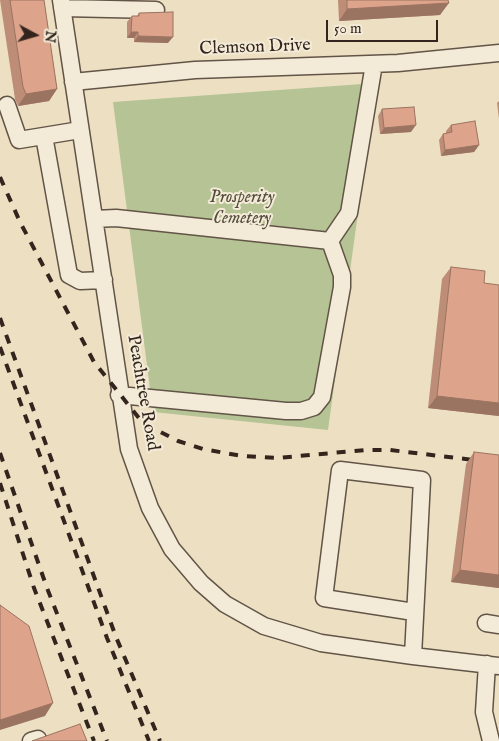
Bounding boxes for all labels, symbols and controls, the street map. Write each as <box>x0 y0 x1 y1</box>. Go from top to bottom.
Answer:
north arrow <box>10 10 60 60</box>
scale bar <box>329 10 442 42</box>
text: 50 m <box>334 19 362 38</box>
text: N <box>40 30 60 44</box>
street label: Clemson Drive <box>199 35 311 61</box>
park label: Prosperity Cemetery <box>209 187 275 230</box>
street label: Peachtree Road <box>121 333 163 453</box>

